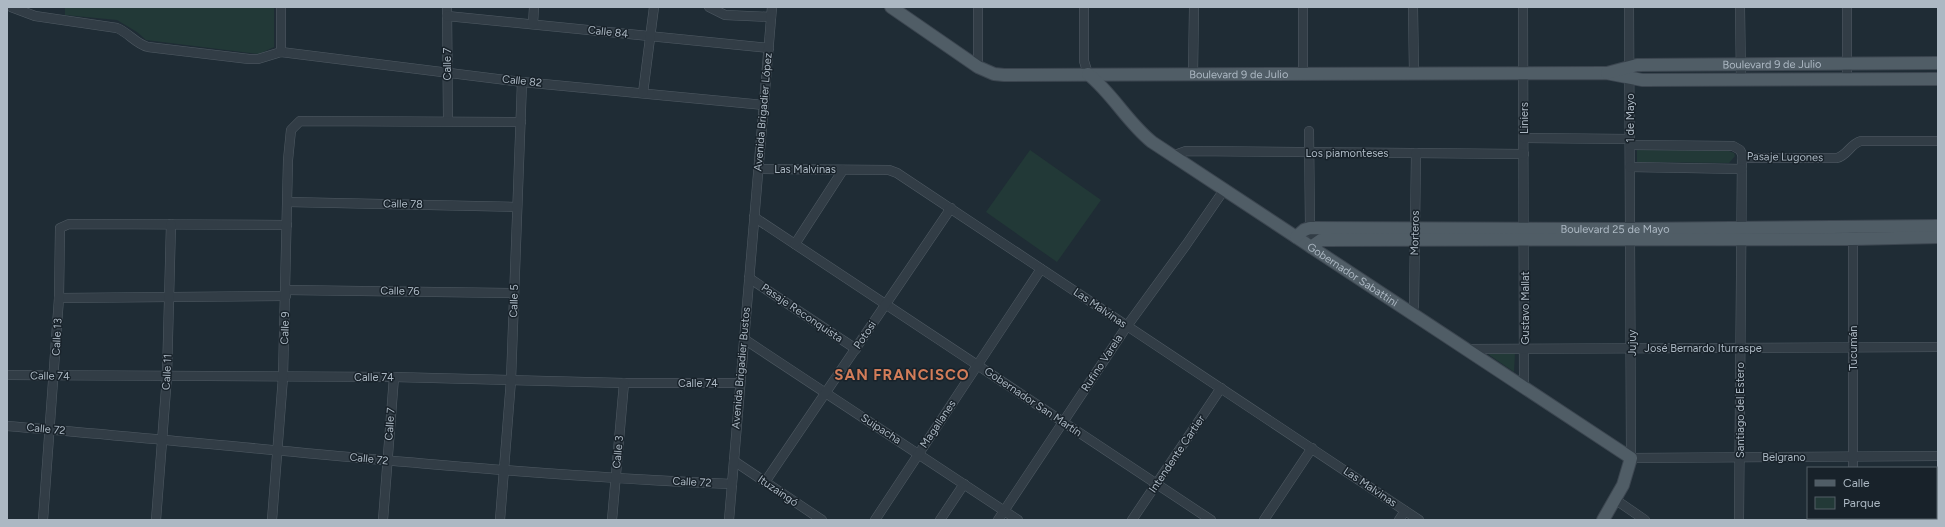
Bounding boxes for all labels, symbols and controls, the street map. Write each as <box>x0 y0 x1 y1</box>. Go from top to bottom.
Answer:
street label: Calle 84 <box>587 23 629 41</box>
street label: Calle 7 <box>441 47 454 81</box>
street label: Avenida Brigadier López <box>751 52 775 172</box>
street label: Boulevard 9 de Julio <box>1722 57 1821 71</box>
street label: Boulevard 9 de Julio <box>1189 68 1288 81</box>
street label: Calle 82 <box>501 72 543 90</box>
street label: 1 de Mayo <box>1624 93 1637 143</box>
street label: Liniers <box>1518 102 1531 134</box>
street label: Los piamonteses <box>1306 147 1388 160</box>
street label: Pasaje Lugones <box>1747 150 1823 164</box>
street label: Las Malvinas <box>774 163 836 176</box>
street label: Calle 78 <box>383 197 423 211</box>
street label: Morteros <box>1408 211 1422 255</box>
street label: Boulevard 25 de Mayo <box>1561 222 1670 236</box>
street label: Gobernador Sabattini <box>1305 240 1401 309</box>
street label: Gustavo Mallat <box>1519 271 1532 345</box>
street label: Pasaje Reconquista <box>759 281 845 345</box>
street label: Calle 76 <box>380 284 420 298</box>
street label: Calle 5 <box>507 284 521 318</box>
street label: Las Malvinas <box>1071 285 1129 331</box>
street label: Avenida Brigadier Bustos <box>729 306 753 430</box>
street label: Calle 9 <box>278 311 292 345</box>
street label: Calle 13 <box>50 318 64 356</box>
street label: Potosi <box>851 319 879 351</box>
street label: Tucumán <box>1847 326 1860 370</box>
street label: Jujuy <box>1626 329 1639 356</box>
street label: Rufino Varela <box>1079 332 1125 394</box>
street label: José Bernardo Iturraspe <box>1644 342 1762 355</box>
street label: Calle 11 <box>160 354 174 390</box>
street label: Santiago del Estero <box>1734 362 1747 458</box>
street label: Gobernador San Martín <box>982 365 1084 439</box>
district label: SAN FRANCISCO <box>834 366 970 384</box>
street label: Calle 74 <box>30 369 70 383</box>
street label: Calle 74 <box>354 371 394 384</box>
street label: Calle 74 <box>678 377 718 390</box>
street label: Magallanes <box>917 398 959 450</box>
street label: Calle 7 <box>382 407 398 441</box>
street label: Suipacha <box>858 411 904 447</box>
street label: Intendente Cartier <box>1146 413 1208 495</box>
street label: Calle 72 <box>26 421 66 437</box>
street label: Calle 3 <box>610 435 626 469</box>
street label: Calle 72 <box>349 450 389 468</box>
street label: Belgrano <box>1762 451 1806 464</box>
street label: Las Malvinas <box>1341 464 1399 510</box>
legend <box>1807 467 1937 519</box>
street label: Ituzaingó <box>755 473 801 509</box>
street label: Calle 72 <box>672 474 712 490</box>
text: Calle <box>1843 476 1870 490</box>
text: Parque <box>1843 496 1881 510</box>

